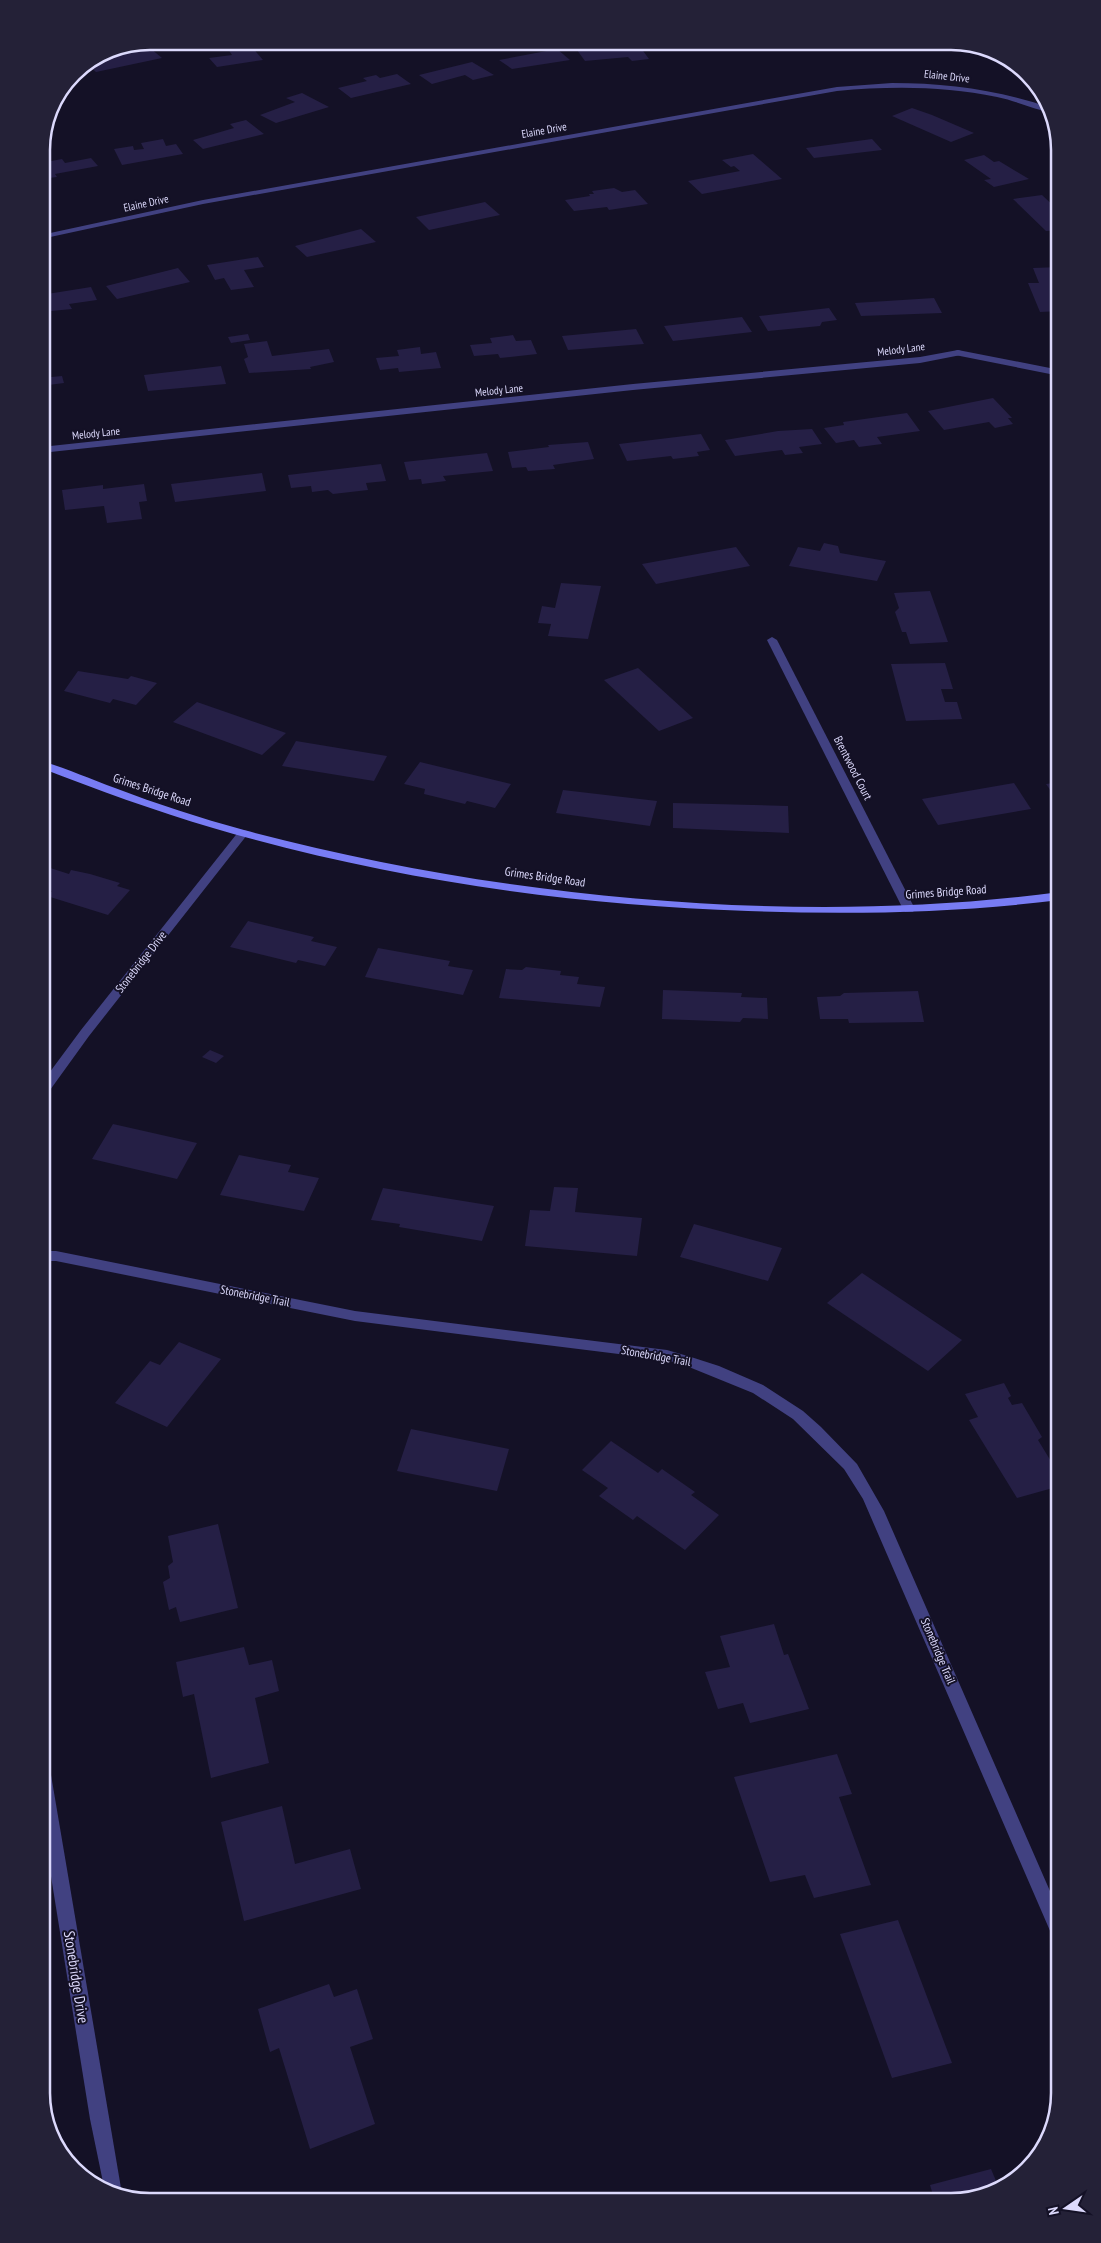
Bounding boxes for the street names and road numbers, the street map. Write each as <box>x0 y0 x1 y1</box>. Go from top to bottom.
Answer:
street label: Elaine Drive <box>924 67 971 85</box>
street label: Elaine Drive <box>520 119 568 141</box>
street label: Elaine Drive <box>122 191 170 215</box>
street label: Melody Lane <box>876 339 926 359</box>
street label: Melody Lane <box>474 380 524 399</box>
street label: Melody Lane <box>71 423 121 442</box>
street label: Brentwood Court <box>831 733 876 803</box>
street label: Grimes Bridge Road <box>111 770 193 809</box>
street label: Grimes Bridge Road <box>504 863 586 890</box>
street label: Grimes Bridge Road <box>905 881 987 902</box>
street label: Stonebridge Drive <box>112 928 169 996</box>
street label: Stonebridge Trail <box>219 1281 291 1310</box>
street label: Stonebridge Trail <box>620 1342 692 1369</box>
street label: Stonebridge Trail <box>918 1616 959 1686</box>
street label: Stonebridge Drive <box>60 1929 93 2024</box>

